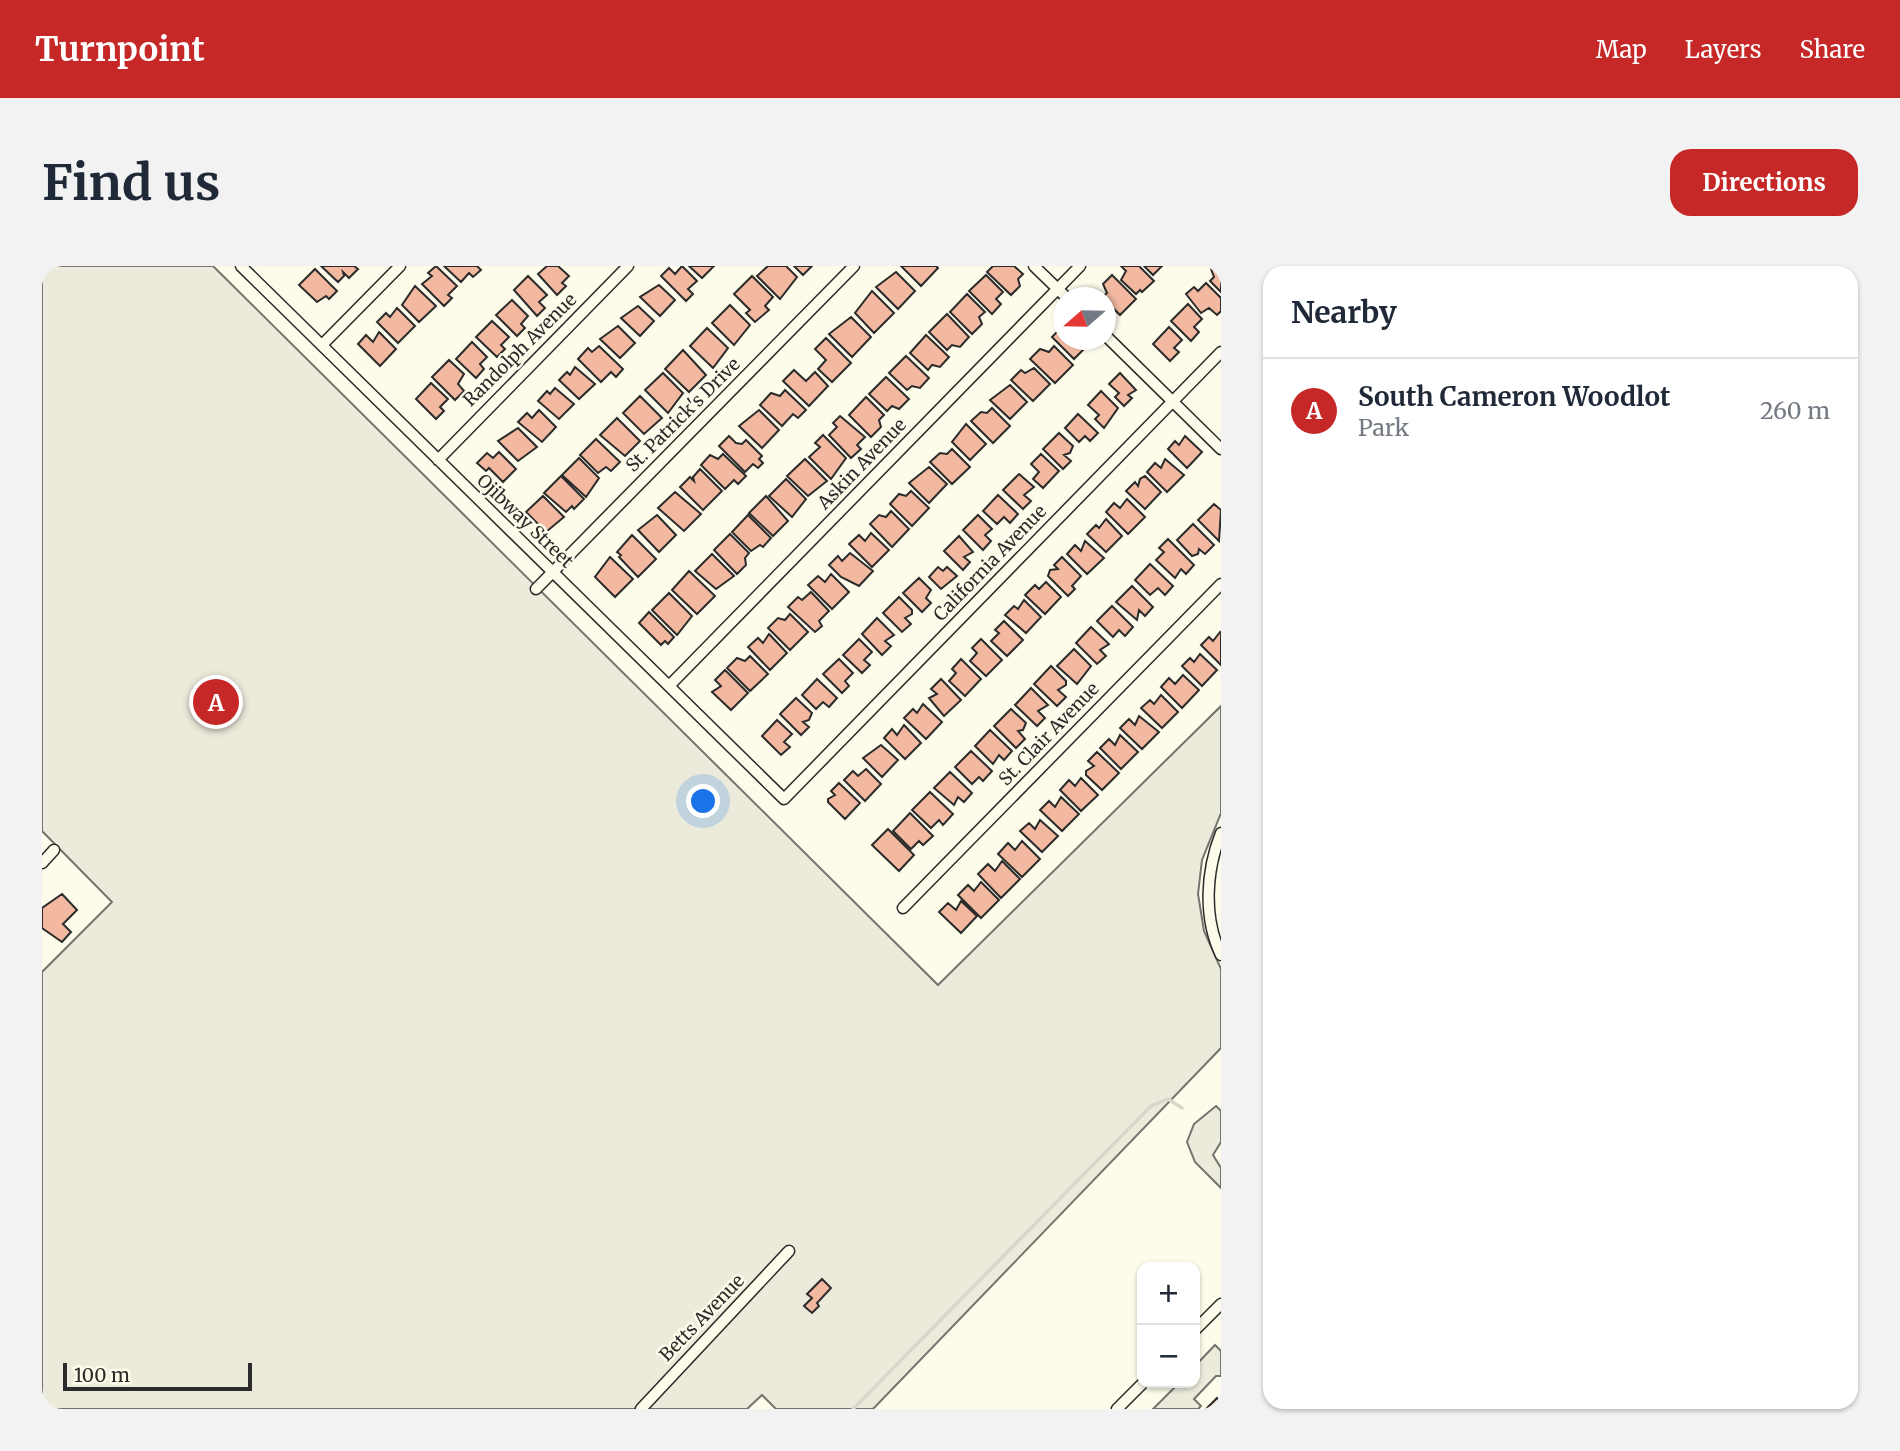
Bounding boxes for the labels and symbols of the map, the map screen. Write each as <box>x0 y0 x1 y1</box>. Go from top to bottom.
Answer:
north arrow <box>1053 287 1116 350</box>
street label: Randolph Avenue <box>458 288 581 411</box>
street label: St. Patrick's Drive <box>621 353 745 477</box>
street label: Askin Avenue <box>812 413 911 515</box>
street label: Ojibway Street <box>472 469 578 572</box>
street label: California Avenue <box>928 500 1051 626</box>
pin: A <box>193 676 239 728</box>
street label: St. Clair Avenue <box>994 677 1104 790</box>
your location <box>686 784 720 818</box>
street label: Betts Avenue <box>654 1269 749 1366</box>
scale bar <box>63 1360 252 1392</box>

